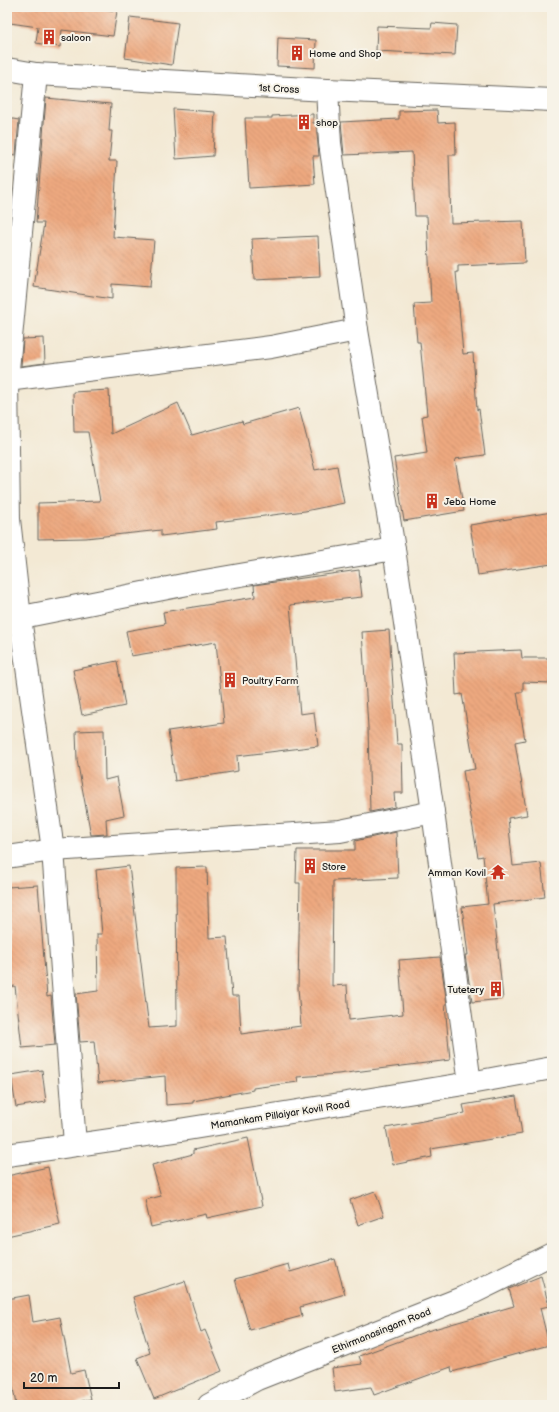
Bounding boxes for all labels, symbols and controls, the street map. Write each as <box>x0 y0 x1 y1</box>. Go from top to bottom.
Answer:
building icon: saloon <box>40 28 58 46</box>
place label: saloon <box>61 32 91 44</box>
building icon: Home and Shop <box>288 44 306 62</box>
place label: Home and Shop <box>309 48 382 60</box>
street label: 1st Cross <box>258 82 300 96</box>
building icon: shop <box>295 113 313 131</box>
place label: shop <box>316 117 338 129</box>
building icon: Jeba Home <box>423 492 441 510</box>
place label: Jeba Home <box>444 496 496 508</box>
building icon: Poultry Farm <box>221 671 239 689</box>
place label: Poultry Farm <box>242 675 298 687</box>
building icon: Store <box>301 857 319 875</box>
place label: Store <box>322 861 346 873</box>
temple icon: Amman Kovil <box>489 863 507 881</box>
place label: Amman Kovil <box>428 867 486 879</box>
building icon: Tutetery <box>487 980 505 998</box>
place label: Tutetery <box>447 984 484 996</box>
street label: Mamankam Pillaiyar Kovil Road <box>210 1098 351 1132</box>
street label: Ethirmanasingam Road <box>330 1305 433 1356</box>
scale bar <box>24 1364 119 1390</box>
text: 20 m <box>30 1371 57 1386</box>

